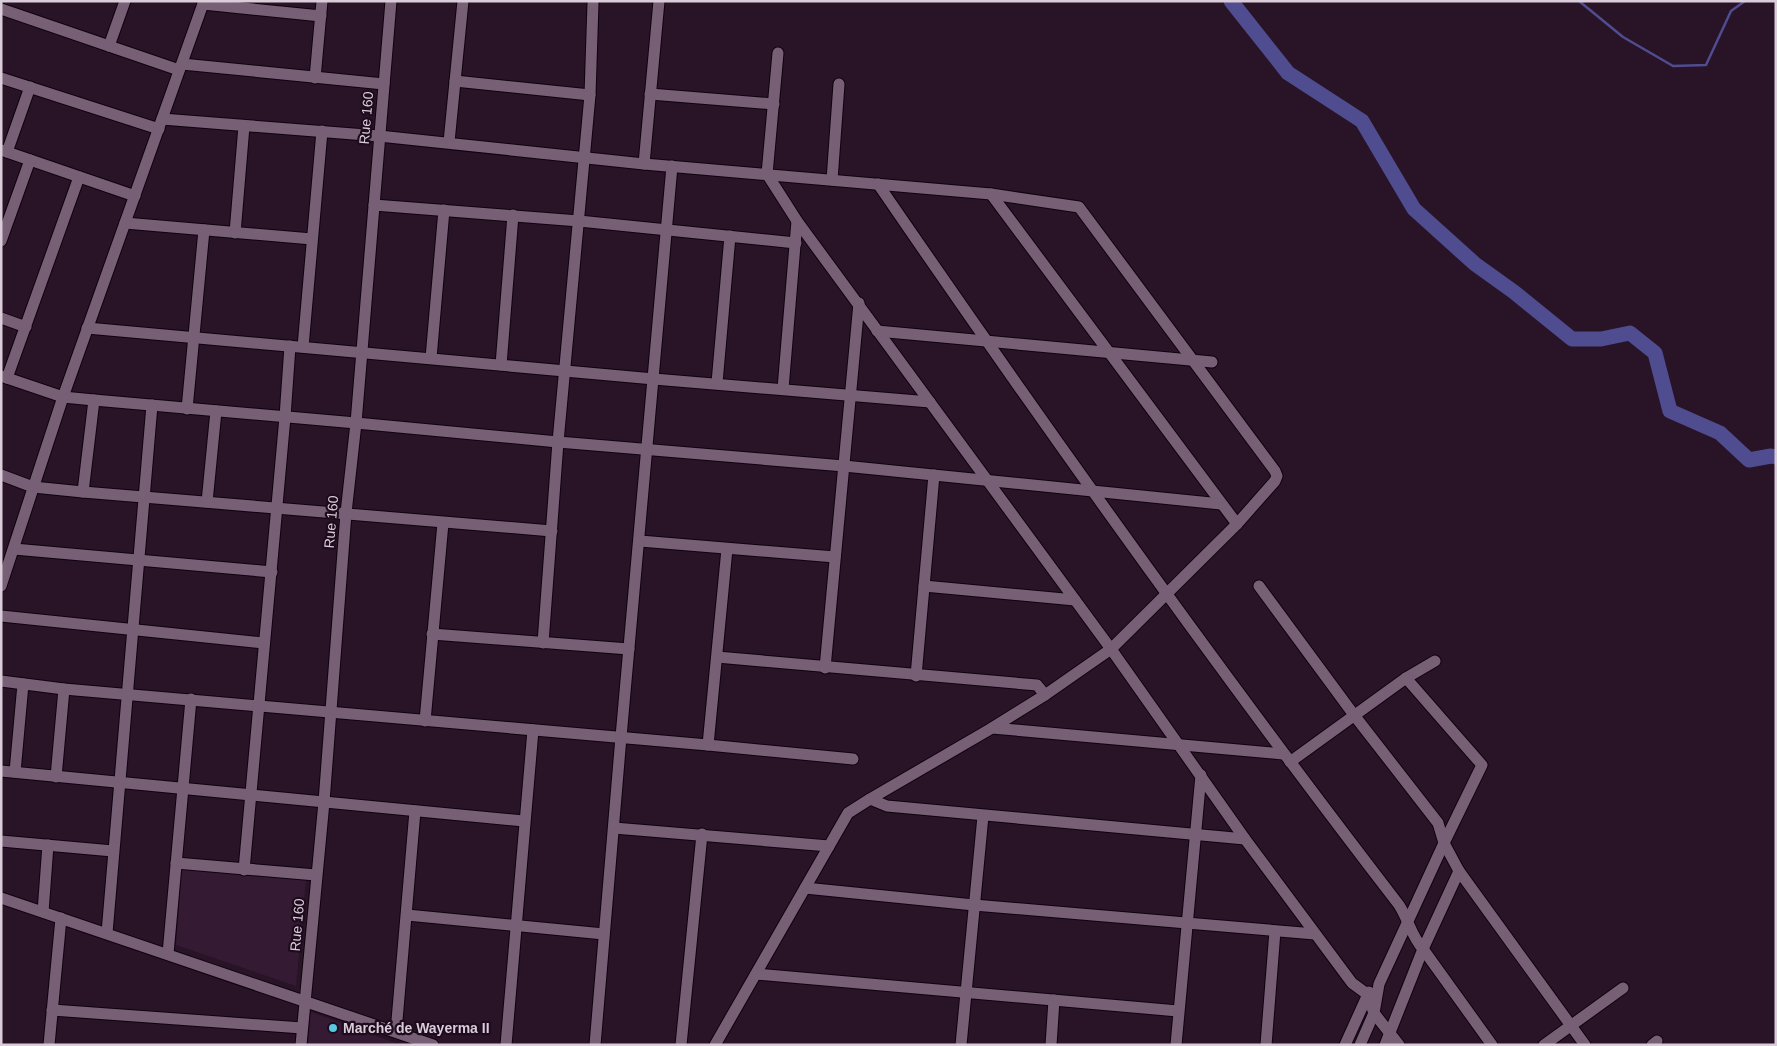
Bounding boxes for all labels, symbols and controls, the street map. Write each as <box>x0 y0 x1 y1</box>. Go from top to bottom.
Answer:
street label: Rue 160 <box>356 91 376 145</box>
street label: Rue 160 <box>321 495 341 549</box>
street label: Rue 160 <box>287 898 307 952</box>
place label: Marché de Wayerma II <box>343 1020 490 1036</box>
marker: Marché de Wayerma II <box>327 1022 339 1034</box>

